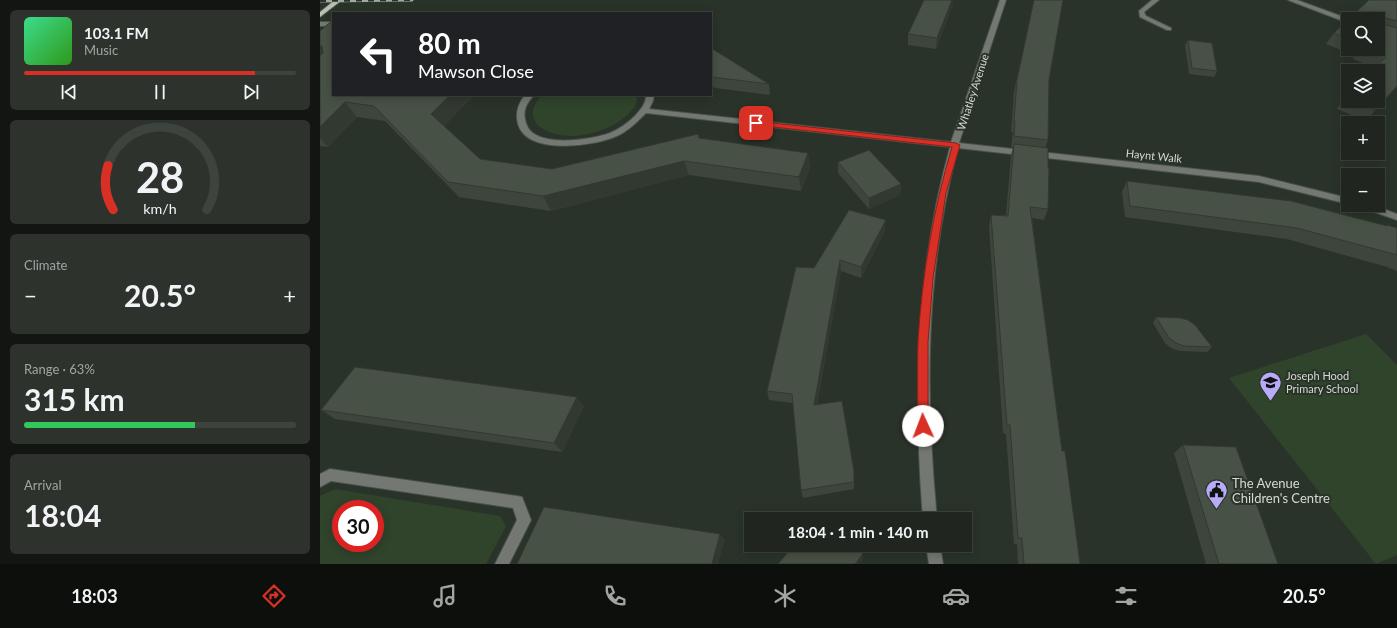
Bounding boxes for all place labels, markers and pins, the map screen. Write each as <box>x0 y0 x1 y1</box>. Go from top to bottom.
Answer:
pin <box>739 106 773 140</box>
school or university icon: Joseph Hood Primary School <box>1257 369 1283 402</box>
place label: Joseph Hood Primary School <box>1286 369 1358 395</box>
place label: The Avenue Children's Centre <box>1232 475 1330 506</box>
public building icon: The Avenue Children's Centre <box>1204 477 1230 510</box>

